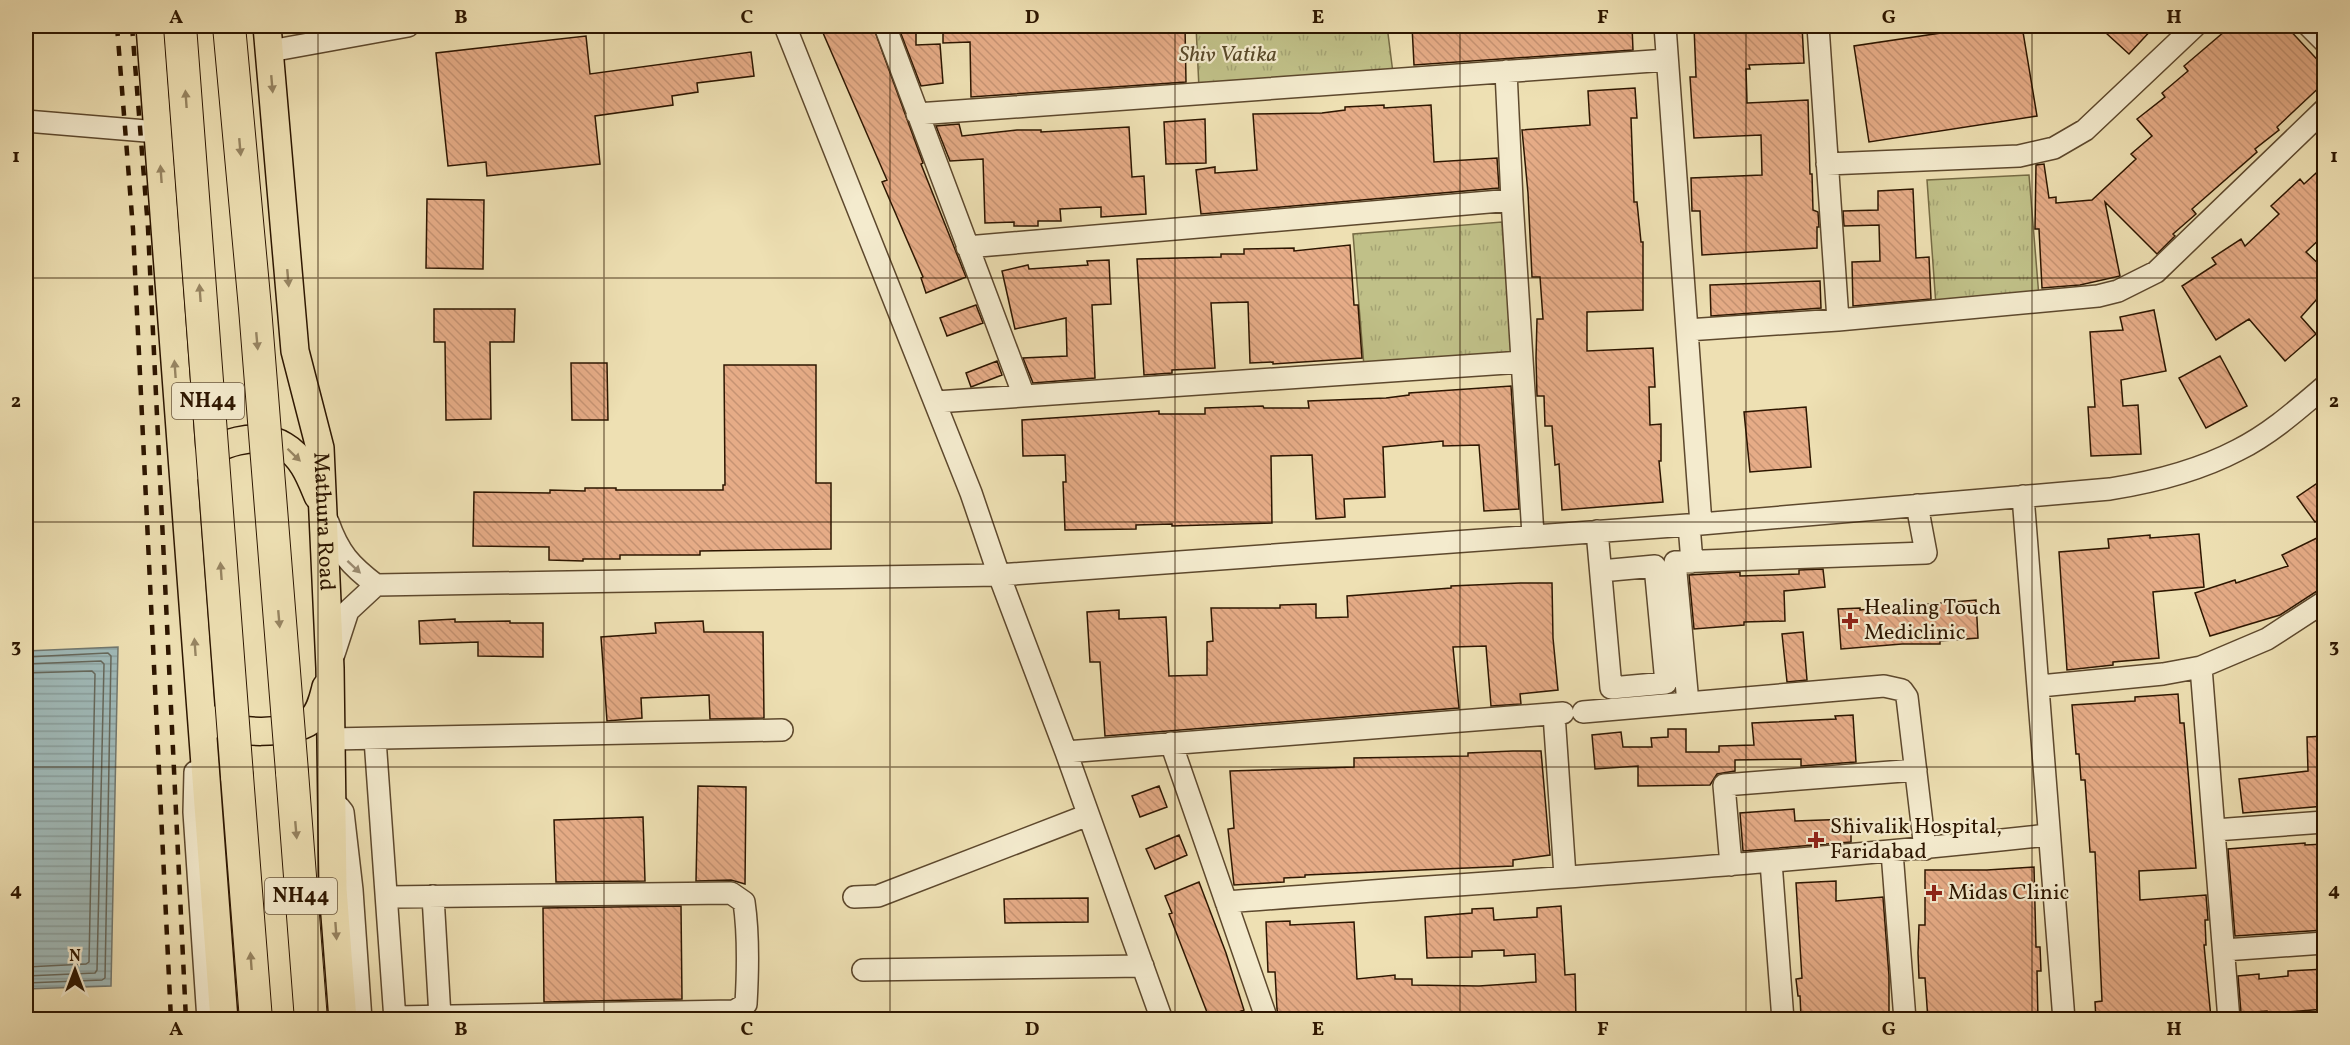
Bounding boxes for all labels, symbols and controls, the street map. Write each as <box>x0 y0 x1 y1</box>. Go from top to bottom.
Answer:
text: A <box>169 4 183 32</box>
text: B <box>454 4 468 32</box>
text: C <box>741 4 754 32</box>
text: D <box>1025 4 1039 32</box>
text: E <box>1312 4 1324 32</box>
text: F <box>1597 4 1609 32</box>
text: G <box>1882 4 1896 32</box>
text: H <box>2166 4 2182 32</box>
park label: Shiv Vatika <box>1179 40 1277 71</box>
one-way arrow <box>267 74 277 93</box>
one-way arrow <box>181 89 191 108</box>
one-way arrow <box>235 137 245 156</box>
text: 1 <box>12 143 20 171</box>
text: 1 <box>2330 143 2338 171</box>
one-way arrow <box>156 165 166 184</box>
one-way arrow <box>284 269 293 288</box>
one-way arrow <box>196 284 205 303</box>
one-way arrow <box>253 331 262 350</box>
one-way arrow <box>170 359 180 378</box>
road number: NH44 <box>172 383 244 419</box>
text: 2 <box>11 388 21 416</box>
text: 2 <box>2329 388 2339 416</box>
one-way arrow <box>287 448 302 462</box>
street label: Mathura Road <box>305 452 342 592</box>
one-way arrow <box>347 560 362 574</box>
one-way arrow <box>217 562 226 581</box>
place label: Healing Touch Mediclinic <box>1864 593 2001 649</box>
one-way arrow <box>275 609 284 628</box>
marker: Healing Touch Mediclinic <box>1841 612 1859 630</box>
text: 3 <box>11 633 21 661</box>
text: 3 <box>2329 633 2339 661</box>
one-way arrow <box>190 638 200 657</box>
place label: Shivalik Hospital, Faridabad <box>1830 812 2002 868</box>
one-way arrow <box>291 821 301 840</box>
marker: Shivalik Hospital, Faridabad <box>1807 831 1825 849</box>
text: 4 <box>10 877 22 905</box>
text: 4 <box>2328 877 2340 905</box>
road number: NH44 <box>265 878 337 914</box>
place label: Midas Clinic <box>1948 878 2070 909</box>
marker: Midas Clinic <box>1925 884 1943 902</box>
one-way arrow <box>332 922 341 941</box>
north arrow <box>45 940 105 1000</box>
text: N <box>69 946 81 968</box>
one-way arrow <box>247 952 256 971</box>
text: A <box>169 1016 183 1044</box>
text: B <box>454 1016 468 1044</box>
text: C <box>741 1016 754 1044</box>
text: D <box>1025 1016 1039 1044</box>
text: E <box>1312 1016 1324 1044</box>
text: F <box>1597 1016 1609 1044</box>
text: G <box>1882 1016 1896 1044</box>
text: H <box>2166 1016 2182 1044</box>

